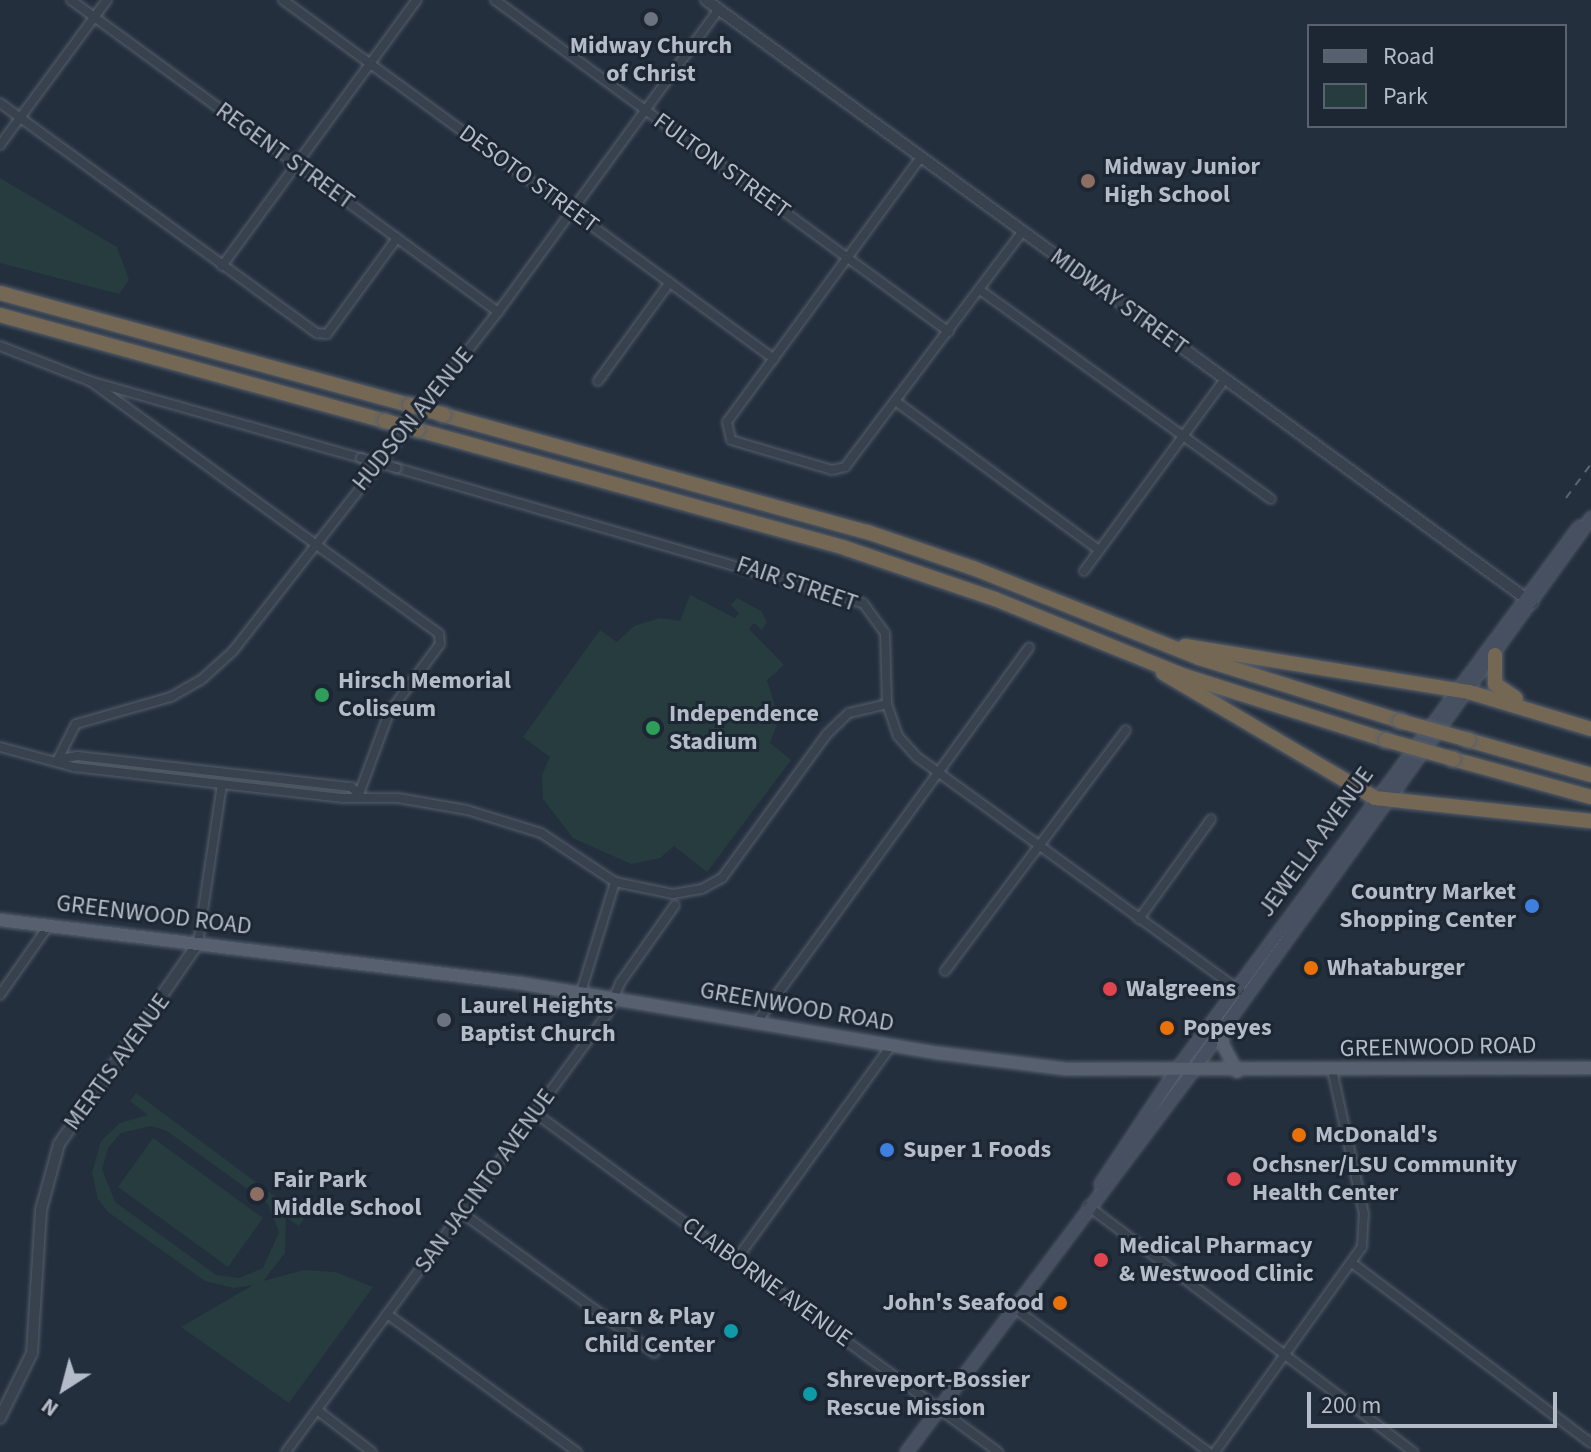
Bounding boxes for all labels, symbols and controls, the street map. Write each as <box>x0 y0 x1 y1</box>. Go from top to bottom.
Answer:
marker: Midway Church of Christ <box>642 10 660 28</box>
legend <box>1307 24 1567 128</box>
place label: Midway Church of Christ <box>570 32 732 88</box>
text: Road <box>1383 39 1435 74</box>
text: Park <box>1383 79 1428 114</box>
street label: REGENT STREET <box>210 96 360 216</box>
street label: FULTON STREET <box>648 107 796 225</box>
street label: DESOTO STREET <box>454 119 604 239</box>
place label: Midway Junior High School <box>1104 153 1260 209</box>
marker: Midway Junior High School <box>1079 172 1097 190</box>
street label: MIDWAY STREET <box>1045 242 1193 362</box>
street label: HUDSON AVENUE <box>346 341 480 497</box>
street label: FAIR STREET <box>733 550 861 618</box>
place label: Hirsch Memorial Coliseum <box>338 667 511 723</box>
marker: Hirsch Memorial Coliseum <box>313 686 331 704</box>
place label: Independence Stadium <box>669 700 819 756</box>
marker: Independence Stadium <box>644 719 662 737</box>
street label: JEWELLA AVENUE <box>1252 761 1380 923</box>
place label: Country Market Shopping Center <box>1339 878 1516 934</box>
street label: GREENWOOD ROAD <box>55 889 253 941</box>
marker: Country Market Shopping Center <box>1523 897 1541 915</box>
place label: Whataburger <box>1327 954 1465 982</box>
marker: Whataburger <box>1302 959 1320 977</box>
place label: Walgreens <box>1126 975 1236 1003</box>
street label: GREENWOOD ROAD <box>698 976 896 1038</box>
marker: Walgreens <box>1101 980 1119 998</box>
street label: MERTIS AVENUE <box>58 988 176 1136</box>
place label: Laurel Heights Baptist Church <box>460 992 616 1048</box>
marker: Laurel Heights Baptist Church <box>435 1011 453 1029</box>
place label: Popeyes <box>1183 1014 1272 1042</box>
marker: Popeyes <box>1158 1019 1176 1037</box>
street label: GREENWOOD ROAD <box>1339 1031 1537 1063</box>
street label: SAN JACINTO AVENUE <box>409 1083 561 1279</box>
place label: McDonald's <box>1315 1121 1437 1149</box>
marker: McDonald's <box>1290 1126 1308 1144</box>
place label: Super 1 Foods <box>903 1136 1051 1164</box>
marker: Super 1 Foods <box>878 1141 896 1159</box>
place label: Ochsner/LSU Community Health Center <box>1252 1151 1517 1207</box>
place label: Fair Park Middle School <box>273 1166 421 1222</box>
marker: Ochsner/LSU Community Health Center <box>1223 1168 1245 1190</box>
marker: Fair Park Middle School <box>248 1185 266 1203</box>
street label: CLAIBORNE AVENUE <box>676 1211 858 1353</box>
place label: Medical Pharmacy & Westwood Clinic <box>1119 1232 1314 1288</box>
marker: Medical Pharmacy & Westwood Clinic <box>1090 1249 1112 1271</box>
place label: John's Seafood <box>882 1289 1044 1317</box>
marker: John's Seafood <box>1051 1294 1069 1312</box>
place label: Learn & Play Child Center <box>583 1303 715 1359</box>
marker: Learn & Play Child Center <box>722 1322 740 1340</box>
north arrow <box>24 1348 104 1428</box>
place label: Shreveport-Bossier Rescue Mission <box>826 1366 1030 1422</box>
scale bar <box>1311 1376 1561 1426</box>
marker: Shreveport-Bossier Rescue Mission <box>801 1385 819 1403</box>
text: 200 m <box>1321 1388 1381 1423</box>
text: N <box>35 1390 65 1425</box>

